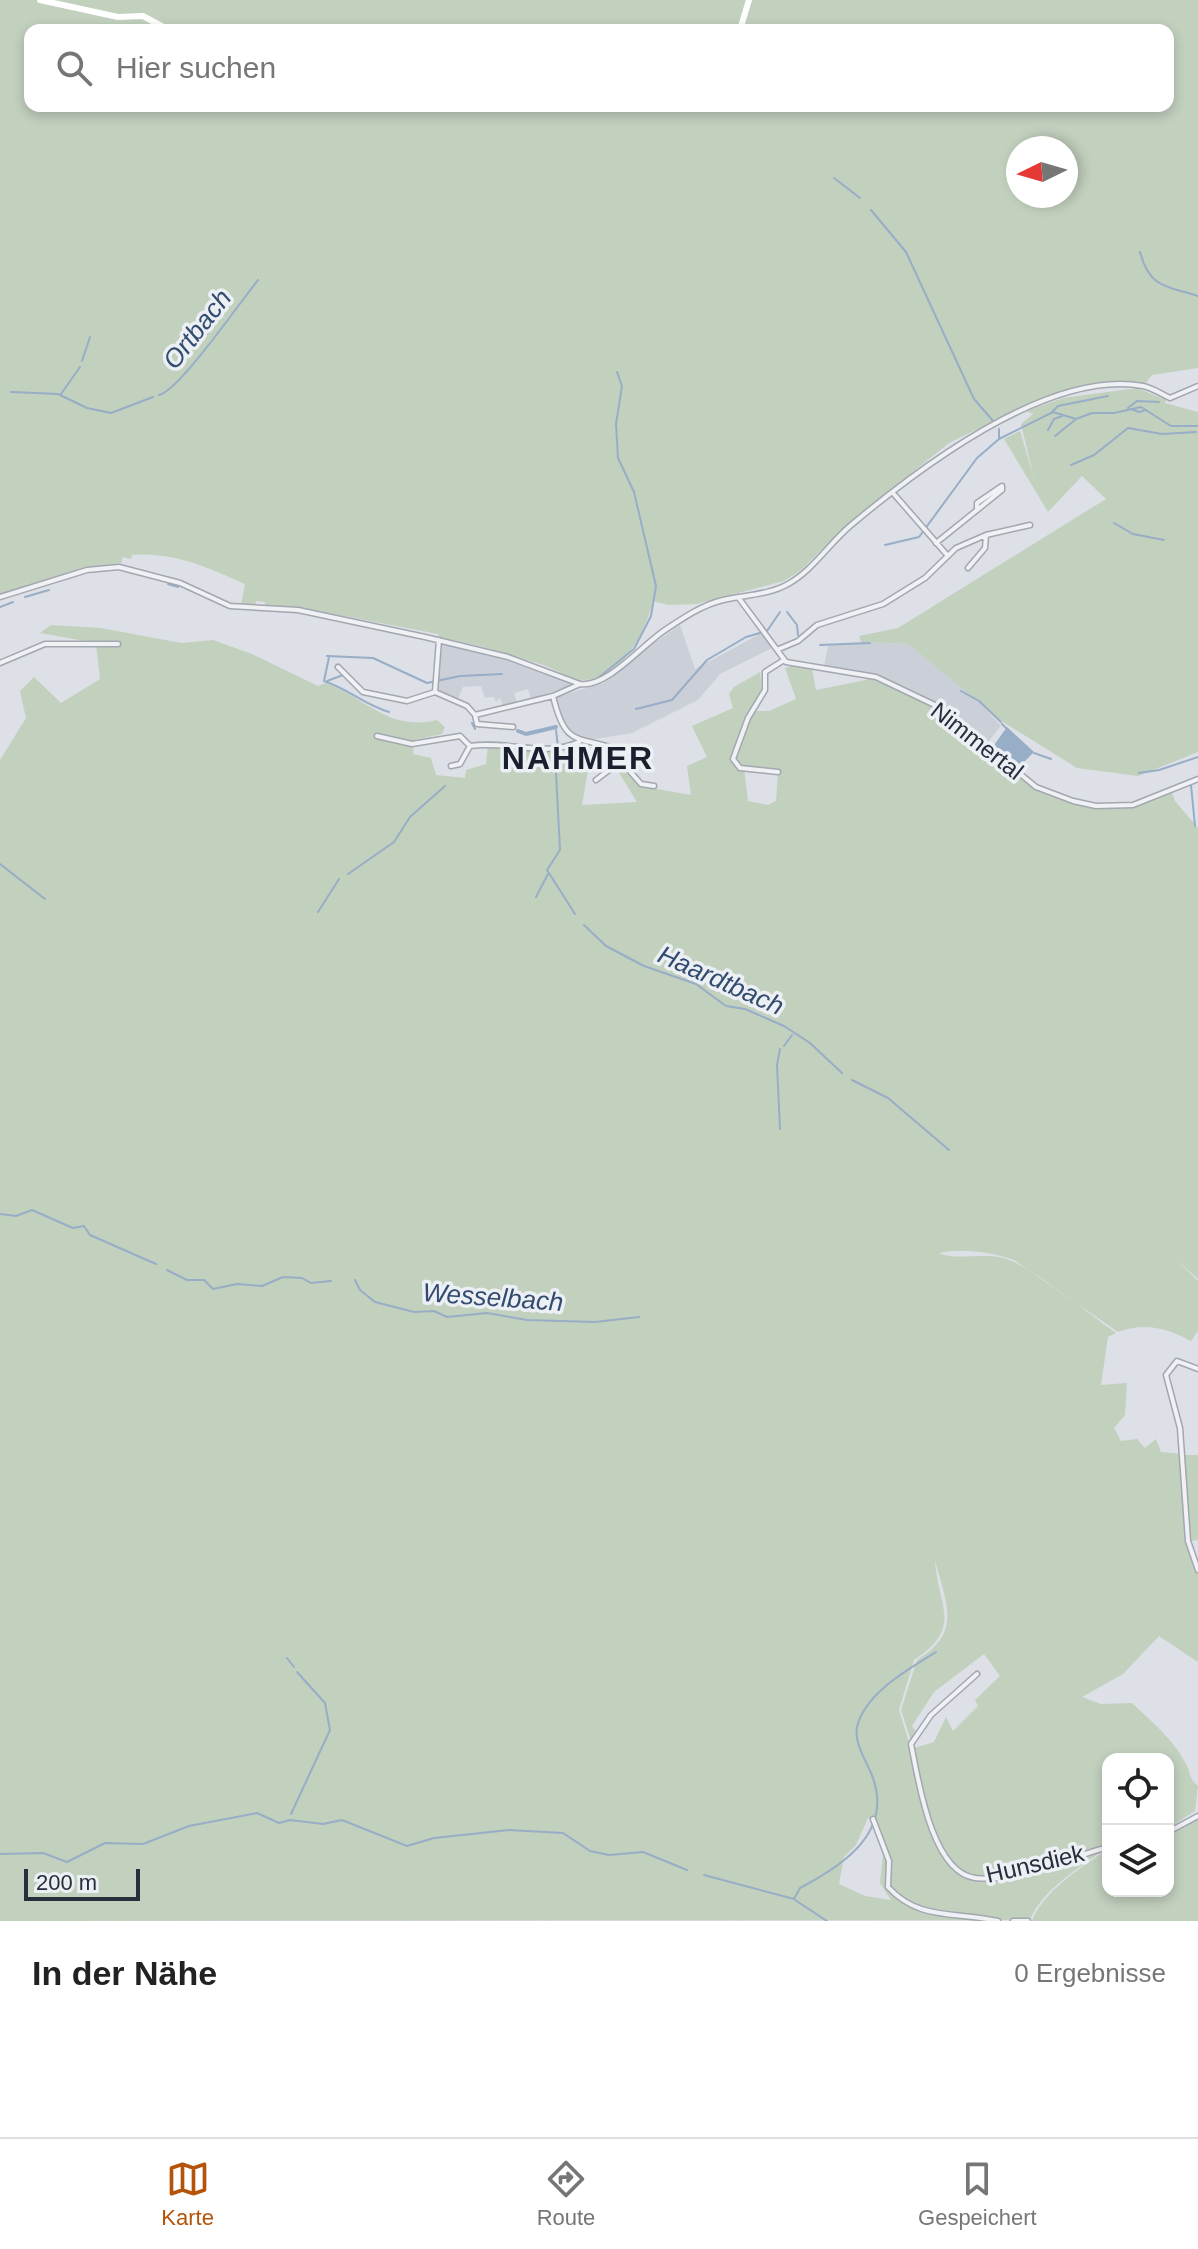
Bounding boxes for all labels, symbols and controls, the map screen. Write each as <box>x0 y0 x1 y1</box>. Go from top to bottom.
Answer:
search box <box>24 24 1174 112</box>
icon: search <box>52 46 96 90</box>
text: Hier suchen <box>116 51 276 84</box>
north arrow <box>1006 136 1078 208</box>
water label: Ortbach <box>157 283 237 375</box>
street label: Nimmertal <box>926 696 1029 785</box>
district label: NAHMER <box>502 740 654 776</box>
water label: Haardtbach <box>653 939 789 1021</box>
water label: Wesselbach <box>422 1277 564 1317</box>
map controls <box>1102 1753 1174 1897</box>
button: locate <box>1102 1753 1174 1825</box>
button: layers <box>1102 1825 1174 1897</box>
street label: Hunsdiek <box>983 1839 1088 1888</box>
scale bar <box>24 1865 140 1901</box>
text: 200 m <box>36 1870 97 1895</box>
text: In der Nähe <box>32 1954 217 1992</box>
text: 0 Ergebnisse <box>1014 1958 1166 1988</box>
tab: Karte <box>161 2157 214 2231</box>
tab: Route <box>537 2157 595 2231</box>
tab: Gespeichert <box>918 2157 1037 2231</box>

